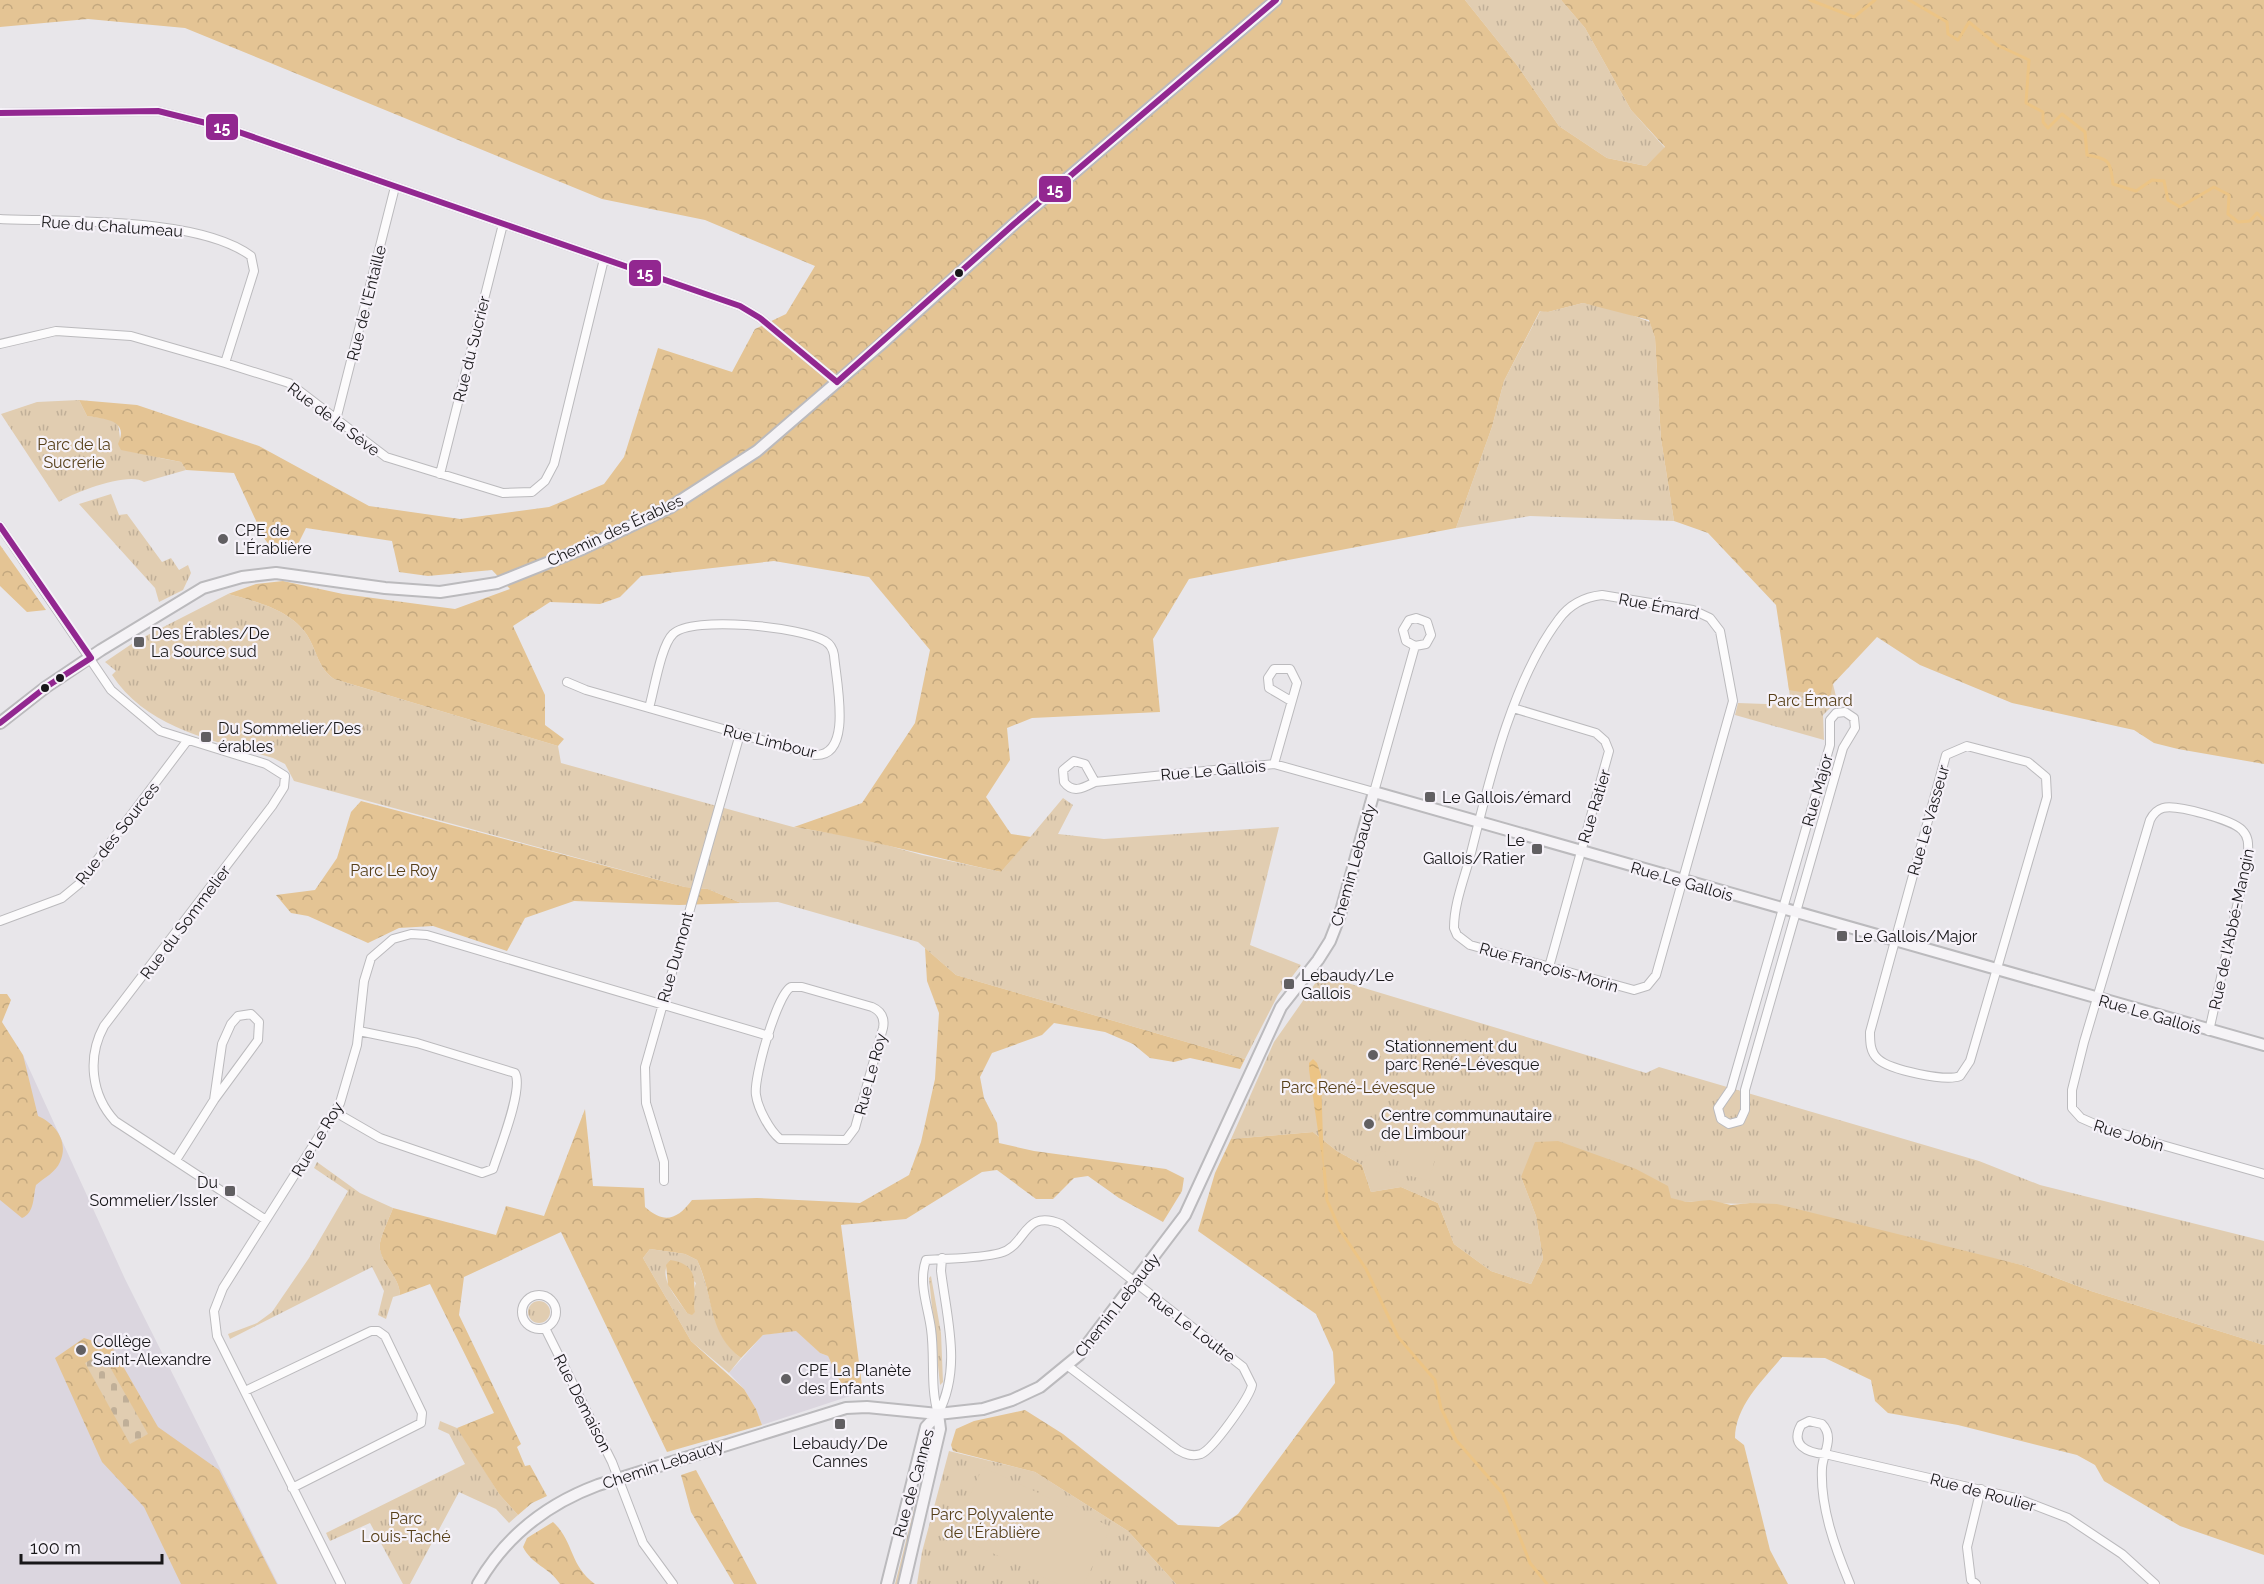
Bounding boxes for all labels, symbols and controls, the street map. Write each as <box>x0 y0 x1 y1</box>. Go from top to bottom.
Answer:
line badge: 15 <box>205 113 239 141</box>
text: 15 <box>214 118 231 137</box>
line badge: 15 <box>1038 175 1072 203</box>
text: 15 <box>1047 180 1064 199</box>
street label: Rue du Chalumeau <box>40 212 183 241</box>
street label: Rue de l'Entaille <box>343 243 390 363</box>
line badge: 15 <box>628 259 662 287</box>
text: 15 <box>637 264 654 283</box>
unlabelled marker <box>953 267 965 279</box>
street label: Rue du Sucrier <box>449 294 494 404</box>
street label: Rue de la Sève <box>284 379 383 460</box>
park label: Parc de la Sucrerie <box>37 435 111 472</box>
street label: Chemin des Érables <box>544 490 686 570</box>
place label: CPE de L'Érablière <box>235 521 312 558</box>
marker: CPE de L'Érablière <box>216 532 230 546</box>
street label: Rue Émard <box>1617 588 1701 624</box>
place label: Des Érables/De La Source sud <box>151 623 269 661</box>
marker: Des Érables/De La Source sud <box>132 635 146 649</box>
unlabelled marker <box>54 672 66 684</box>
unlabelled marker <box>39 682 51 694</box>
park label: Parc Émard <box>1767 690 1853 710</box>
place label: Du Sommelier/Des érables <box>218 719 362 756</box>
street label: Rue Limbour <box>721 721 819 762</box>
marker: Du Sommelier/Des érables <box>199 730 213 744</box>
street label: Rue Major <box>1798 751 1837 829</box>
street label: Rue Le Gallois <box>1160 756 1267 785</box>
street label: Rue Le Vasseur <box>1904 762 1953 878</box>
street label: Rue Ratier <box>1574 767 1615 845</box>
street label: Rue des Sources <box>72 778 163 888</box>
place label: Le Gallois/émard <box>1442 788 1571 807</box>
marker: Le Gallois/émard <box>1423 790 1437 804</box>
street label: Chemin Lebaudy <box>1327 801 1380 929</box>
place label: Le Gallois/Ratier <box>1423 831 1525 868</box>
marker: Le Gallois/Ratier <box>1530 842 1544 856</box>
street label: Rue de l'Abbé-Mangin <box>2205 847 2258 1011</box>
street label: Rue Le Gallois <box>1629 858 1735 905</box>
street label: Rue du Sommelier <box>136 861 235 983</box>
park label: Parc Le Roy <box>350 861 438 880</box>
street label: Rue Dumont <box>654 909 698 1004</box>
place label: Le Gallois/Major <box>1854 927 1978 946</box>
marker: Le Gallois/Major <box>1835 929 1849 943</box>
street label: Rue François-Morin <box>1477 939 1621 996</box>
place label: Lebaudy/Le Gallois <box>1301 966 1394 1003</box>
marker: Lebaudy/Le Gallois <box>1282 977 1296 991</box>
street label: Rue Le Gallois <box>2097 991 2203 1038</box>
street label: Rue Le Roy <box>850 1031 891 1117</box>
place label: Stationnement du parc René-Lévesque <box>1385 1037 1539 1074</box>
marker: Stationnement du parc René-Lévesque <box>1366 1048 1380 1062</box>
park label: Parc René-Lévesque <box>1281 1078 1435 1097</box>
street label: Rue Le Roy <box>288 1098 347 1180</box>
place label: Centre communautaire de Limbour <box>1381 1106 1552 1143</box>
street label: Rue Jobin <box>2091 1116 2166 1155</box>
marker: Centre communautaire de Limbour <box>1362 1117 1376 1131</box>
place label: Du Sommelier/Issler <box>90 1173 218 1210</box>
marker: Du Sommelier/Issler <box>223 1184 237 1198</box>
street label: Chemin Lebaudy <box>1071 1249 1164 1361</box>
street label: Rue Le Loutre <box>1144 1288 1239 1366</box>
place label: Collège Saint-Alexandre <box>93 1332 211 1369</box>
marker: Collège Saint-Alexandre <box>74 1343 88 1357</box>
street label: Rue Demaison <box>550 1351 615 1455</box>
place label: CPE La Planète des Enfants <box>798 1361 911 1398</box>
marker: CPE La Planète des Enfants <box>779 1372 793 1386</box>
marker: Lebaudy/De Cannes <box>833 1417 847 1431</box>
street label: Rue de Cannes <box>889 1426 938 1540</box>
place label: Lebaudy/De Cannes <box>792 1434 888 1471</box>
street label: Chemin Lebaudy <box>600 1436 727 1493</box>
street label: Rue de Roulier <box>1928 1469 2038 1516</box>
park label: Parc Polyvalente de l'Érablière <box>930 1505 1054 1542</box>
park label: Parc Louis-Taché <box>361 1509 451 1546</box>
scale bar <box>21 1527 162 1565</box>
text: 100 m <box>30 1537 81 1558</box>

